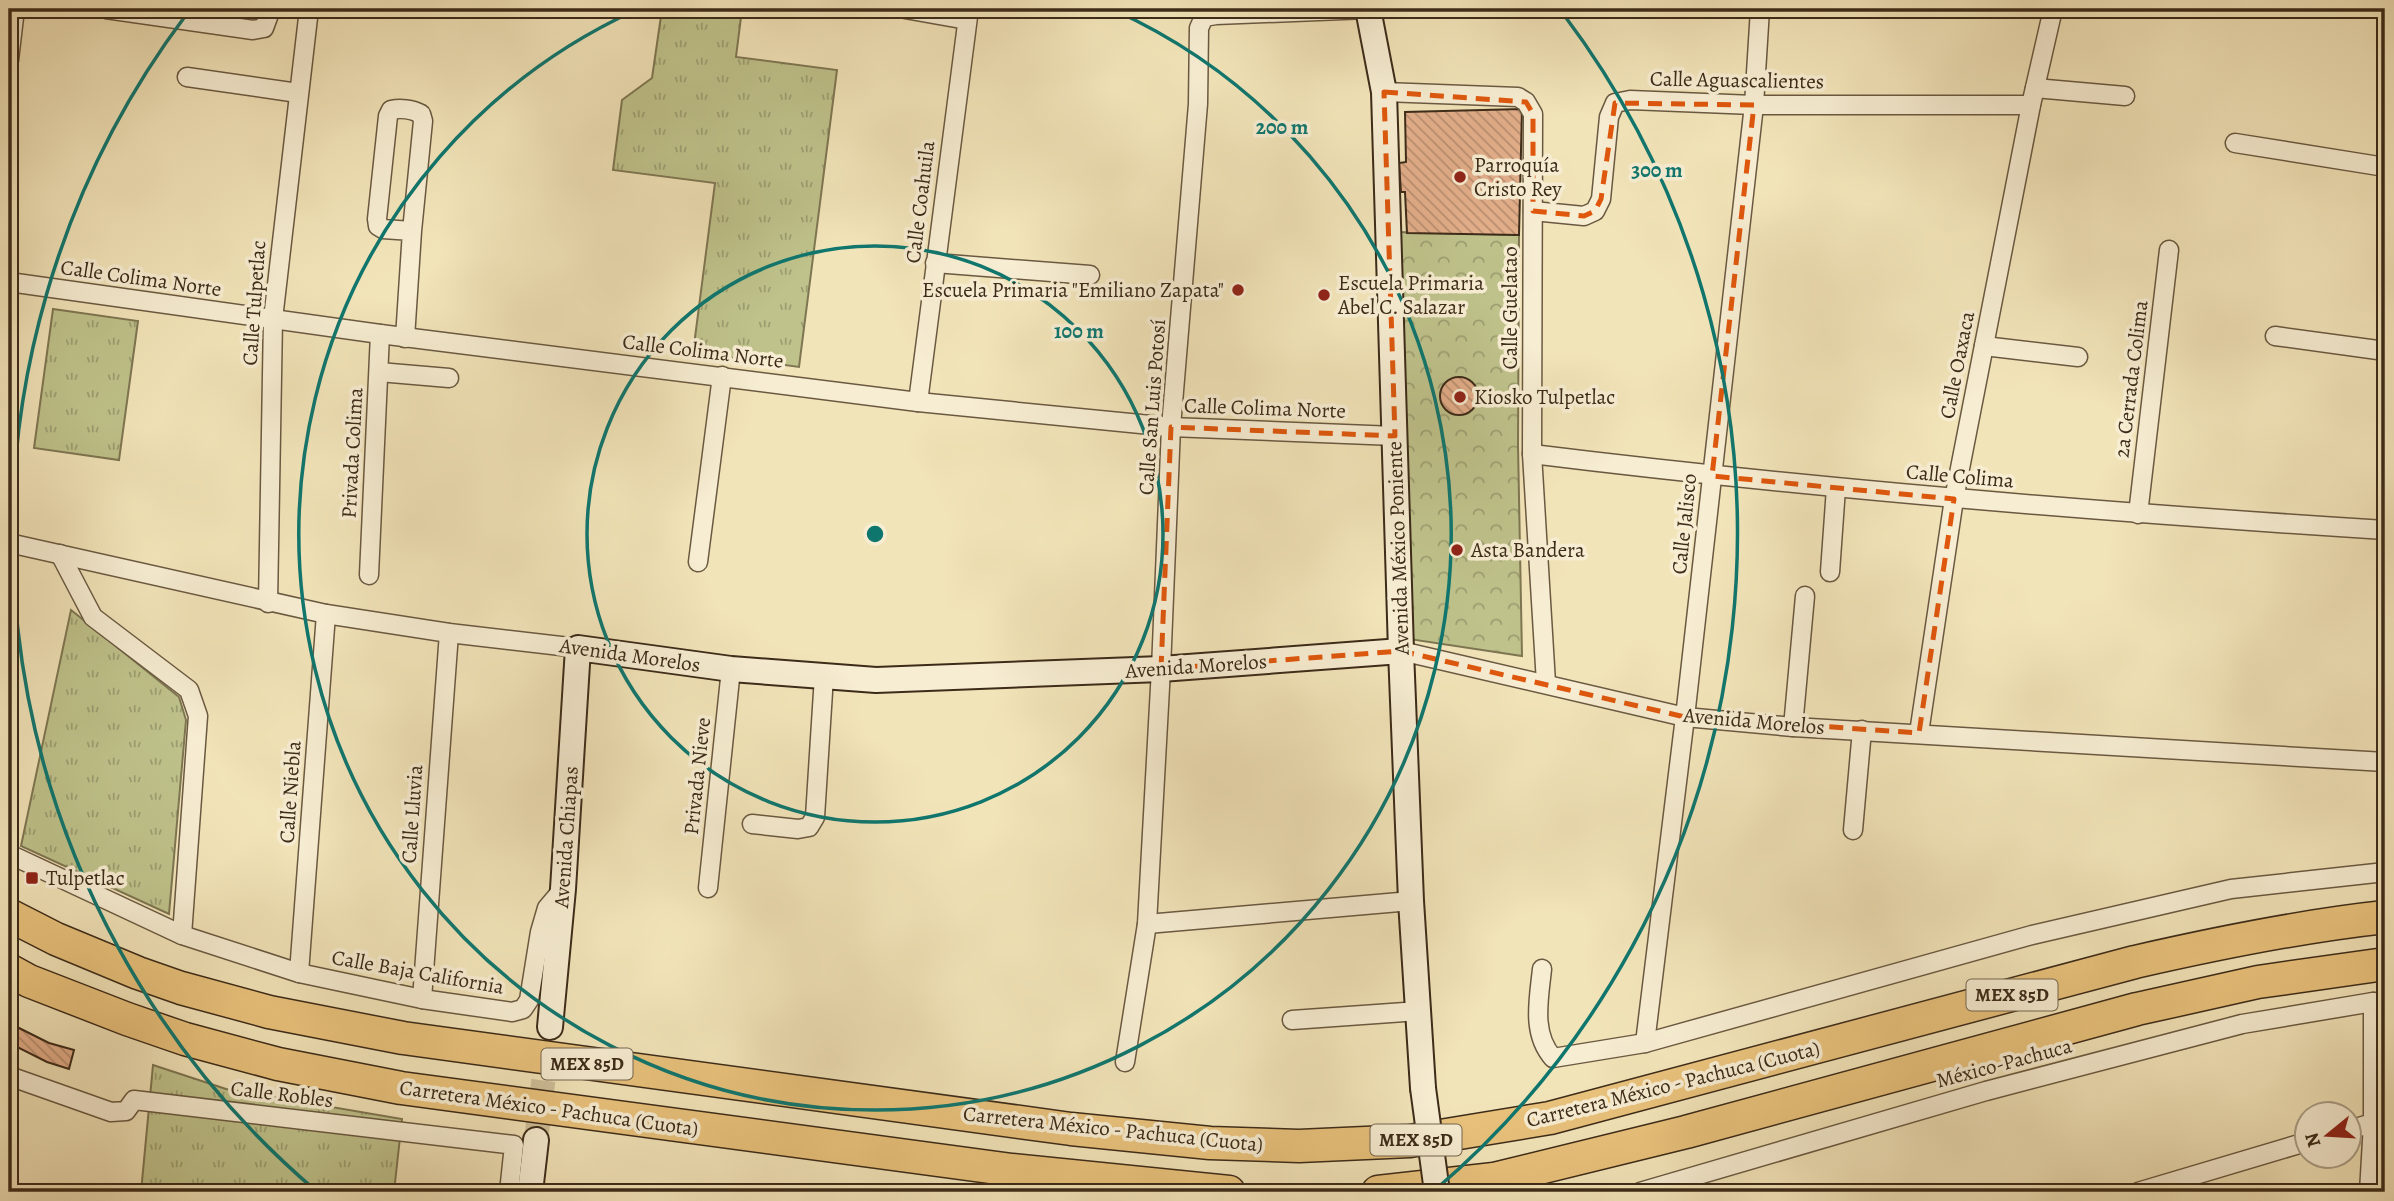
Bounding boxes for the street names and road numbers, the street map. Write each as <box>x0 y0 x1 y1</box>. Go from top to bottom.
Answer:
street label: Calle Aguascalientes <box>1650 64 1824 96</box>
street label: Calle Coahuila <box>899 139 941 265</box>
street label: Calle Tulpetlac <box>236 239 272 366</box>
street label: Calle Guelatao <box>1496 246 1524 370</box>
street label: Calle Colima Norte <box>59 253 223 303</box>
street label: 2a Cerrada Colima <box>2107 298 2155 459</box>
street label: Calle Oaxaca <box>1933 309 1981 421</box>
street label: Calle San Luis Potosí <box>1132 318 1172 496</box>
street label: Calle Colima Norte <box>621 327 785 375</box>
street label: Privada Colima <box>335 387 369 519</box>
street label: Calle Colima Norte <box>1184 391 1346 425</box>
street label: Avenida México Poniente <box>1380 441 1416 656</box>
street label: Calle Colima <box>1905 457 2015 495</box>
street label: Calle Jalisco <box>1665 472 1703 576</box>
street label: Avenida Morelos <box>557 631 702 679</box>
street label: Avenida Morelos <box>1123 647 1268 685</box>
street label: Avenida Morelos <box>1681 701 1826 741</box>
street label: Privada Nieve <box>677 716 717 836</box>
street label: Calle Niebla <box>272 740 308 844</box>
street label: Calle Lluvia <box>395 763 429 864</box>
street label: Avenida Chiapas <box>547 765 585 910</box>
street label: Calle Baja California <box>330 943 507 1001</box>
road number: MEX 85D <box>1966 979 2058 1010</box>
street label: México-Pachuca <box>1933 1031 2075 1095</box>
street label: Carretera México - Pachuca (Cuota) <box>1523 1034 1823 1134</box>
road number: MEX 85D <box>542 1048 632 1080</box>
street label: Carretera México - Pachuca (Cuota) <box>398 1073 700 1143</box>
street label: Calle Robles <box>229 1074 335 1114</box>
street label: Carretera México - Pachuca (Cuota) <box>962 1099 1264 1159</box>
road number: MEX 85D <box>1370 1124 1462 1156</box>

